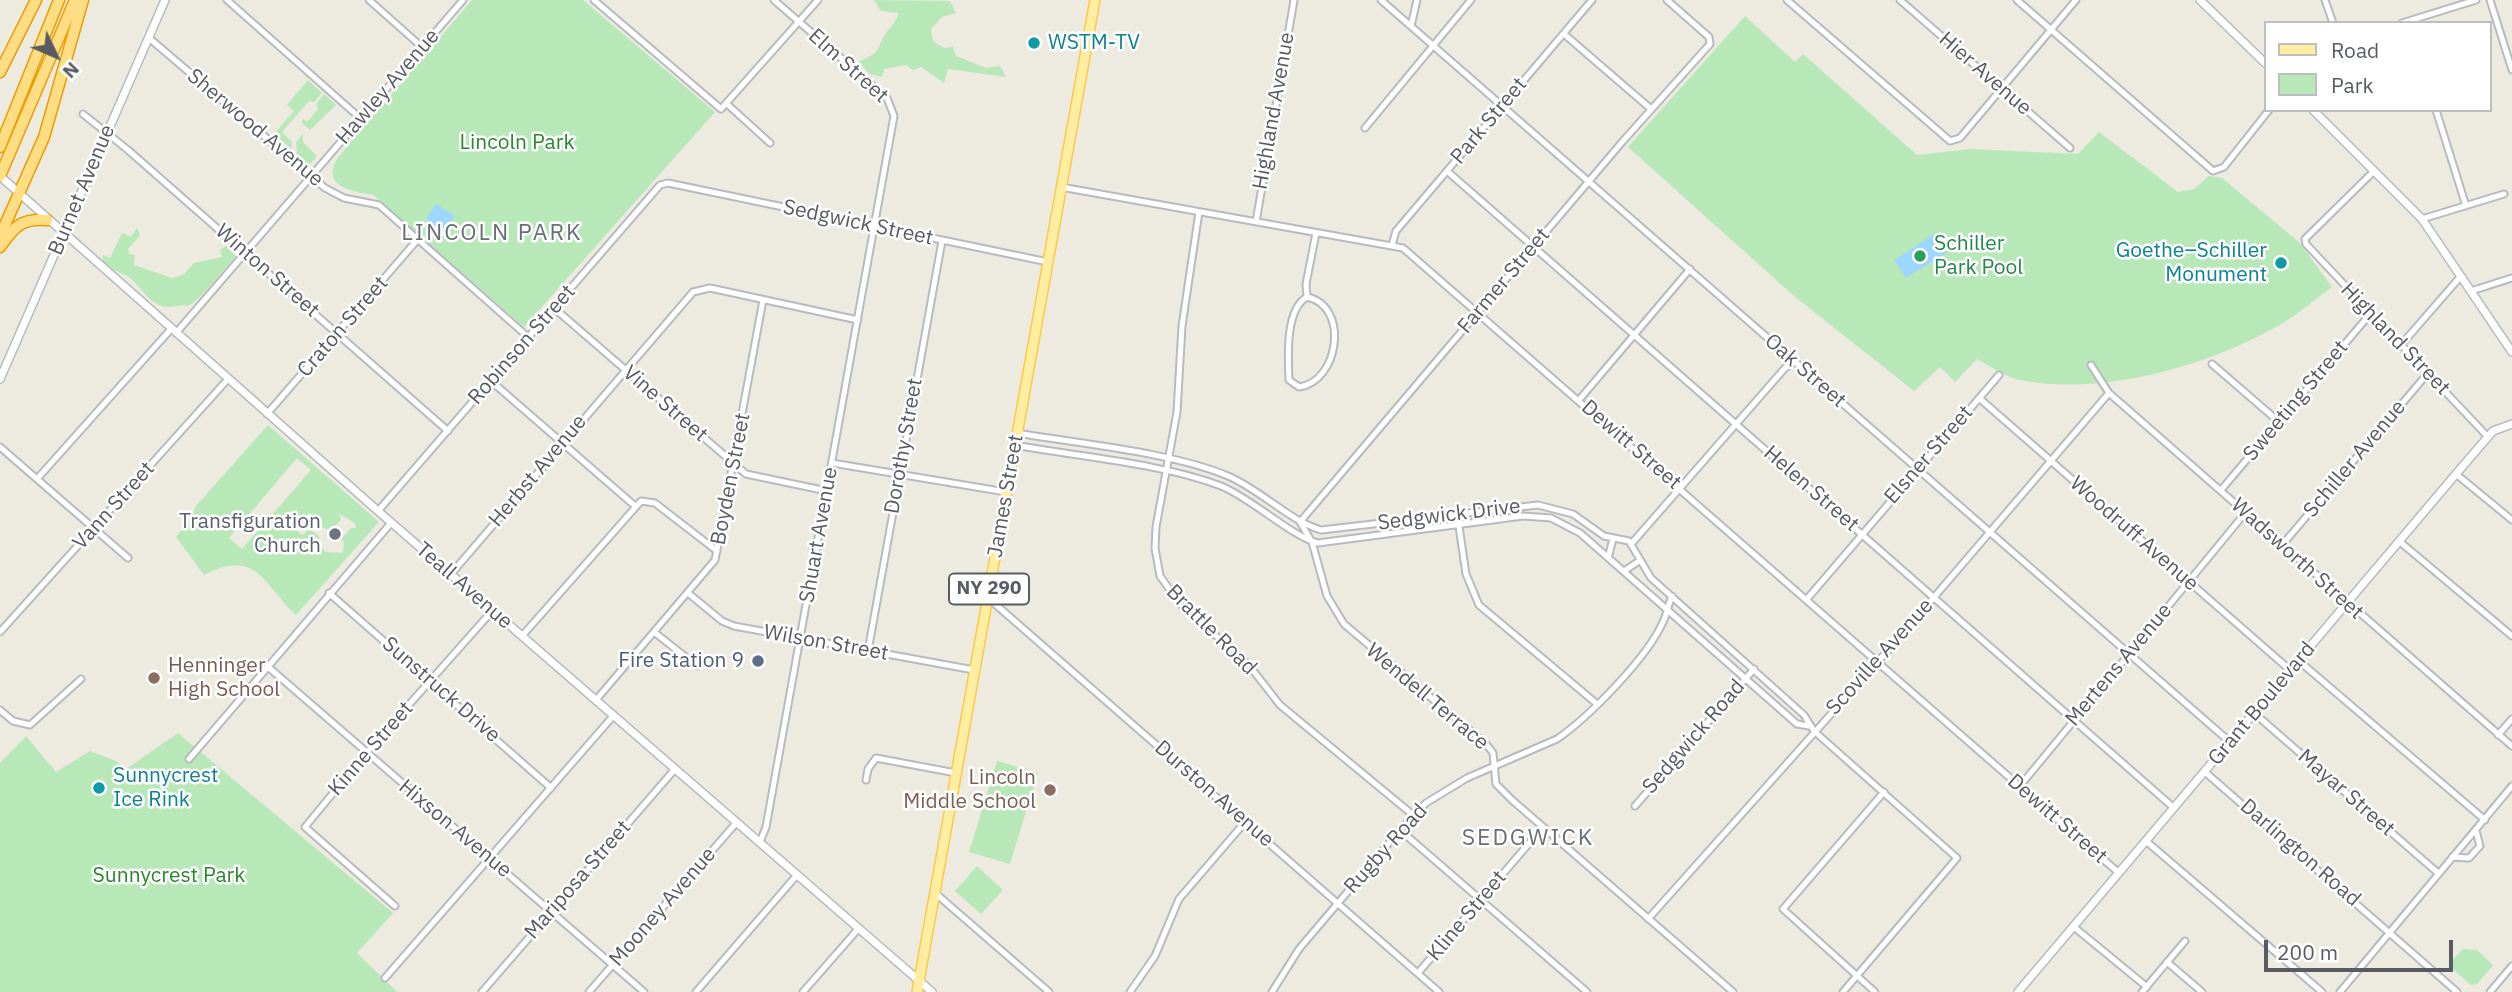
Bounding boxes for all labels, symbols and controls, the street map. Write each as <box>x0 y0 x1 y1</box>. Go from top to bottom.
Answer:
north arrow <box>21 21 91 91</box>
legend <box>2264 21 2491 112</box>
street label: Hawley Avenue <box>331 24 445 150</box>
street label: Elm Street <box>803 24 893 108</box>
street label: Hier Avenue <box>1934 27 2036 121</box>
place label: WSTM-TV <box>1048 30 1140 56</box>
street label: Highland Avenue <box>1248 30 1300 192</box>
marker: WSTM-TV <box>1026 35 1042 51</box>
text: Road <box>2331 36 2379 64</box>
text: N <box>58 57 85 84</box>
street label: Sherwood Avenue <box>182 64 328 192</box>
text: Park <box>2331 71 2374 99</box>
street label: Park Street <box>1446 73 1532 169</box>
street label: Burnet Avenue <box>43 121 121 259</box>
park label: Lincoln Park <box>460 130 574 156</box>
street label: Sedgwick Street <box>781 195 935 251</box>
street label: Winton Street <box>210 219 324 323</box>
district label: LINCOLN PARK <box>403 219 581 247</box>
street label: Farmer Street <box>1453 223 1555 339</box>
place label: Schiller Park Pool <box>1934 231 2023 281</box>
place label: Goethe–Schiller Monument <box>2116 238 2267 288</box>
marker: Schiller Park Pool <box>1912 248 1928 264</box>
marker: Goethe–Schiller Monument <box>2273 255 2289 271</box>
street label: Craton Street <box>292 271 394 383</box>
street label: Highland Street <box>2335 277 2455 401</box>
street label: Robinson Street <box>463 280 581 410</box>
street label: Oak Street <box>1759 329 1851 413</box>
street label: Sweeting Street <box>2238 336 2354 466</box>
street label: Vine Street <box>617 360 713 448</box>
street label: Dorothy Street <box>880 376 928 516</box>
street label: Dewitt Street <box>1576 395 1686 495</box>
street label: Schiller Avenue <box>2299 395 2411 523</box>
street label: Elsner Street <box>1880 401 1978 509</box>
street label: Herbst Avenue <box>484 410 592 532</box>
street label: Boyden Street <box>706 411 756 547</box>
street label: James Street <box>983 432 1029 560</box>
street label: Helen Street <box>1758 441 1864 537</box>
street label: Vann Street <box>68 457 160 555</box>
street label: Shuart Avenue <box>795 465 843 605</box>
street label: Woodruff Avenue <box>2064 471 2204 597</box>
street label: Wadsworth Street <box>2226 493 2368 625</box>
street label: Sedgwick Drive <box>1376 494 1522 536</box>
place label: Transfiguration Church <box>179 509 321 559</box>
marker: Transfiguration Church <box>327 526 343 542</box>
street label: Teall Avenue <box>411 537 517 635</box>
road number: NY 290 <box>949 574 1029 604</box>
street label: Brattle Road <box>1161 580 1261 680</box>
street label: Scoville Avenue <box>1821 594 1939 720</box>
street label: Mertens Avenue <box>2060 599 2178 731</box>
street label: Wilson Street <box>762 620 890 666</box>
street label: Sunstruck Drive <box>377 632 505 748</box>
street label: Grant Boulevard <box>2203 637 2321 771</box>
street label: Wendell Terrace <box>1360 638 1494 756</box>
place label: Fire Station 9 <box>618 648 744 674</box>
place label: Henninger High School <box>168 653 280 703</box>
marker: Fire Station 9 <box>750 653 766 669</box>
marker: Henninger High School <box>146 670 162 686</box>
street label: Sedgwick Road <box>1637 675 1751 799</box>
street label: Kinne Street <box>323 697 419 801</box>
street label: Durston Avenue <box>1149 735 1279 853</box>
street label: Mayar Street <box>2293 744 2399 842</box>
place label: Sunnycrest Ice Rink <box>113 763 218 813</box>
place label: Lincoln Middle School <box>903 765 1036 815</box>
street label: Dewitt Street <box>2002 769 2112 869</box>
street label: Hixson Avenue <box>393 774 517 884</box>
marker: Sunnycrest Ice Rink <box>91 780 107 796</box>
marker: Lincoln Middle School <box>1042 782 1058 798</box>
street label: Darlington Road <box>2235 794 2365 912</box>
street label: Rugby Road <box>1339 799 1433 899</box>
street label: Mariposa Street <box>520 815 636 945</box>
district label: SEDGWICK <box>1463 824 1593 852</box>
street label: Mooney Avenue <box>604 842 722 972</box>
park label: Sunnycrest Park <box>93 863 245 889</box>
street label: Kline Street <box>1422 866 1512 966</box>
scale bar <box>2267 926 2456 970</box>
text: 200 m <box>2277 938 2338 966</box>

